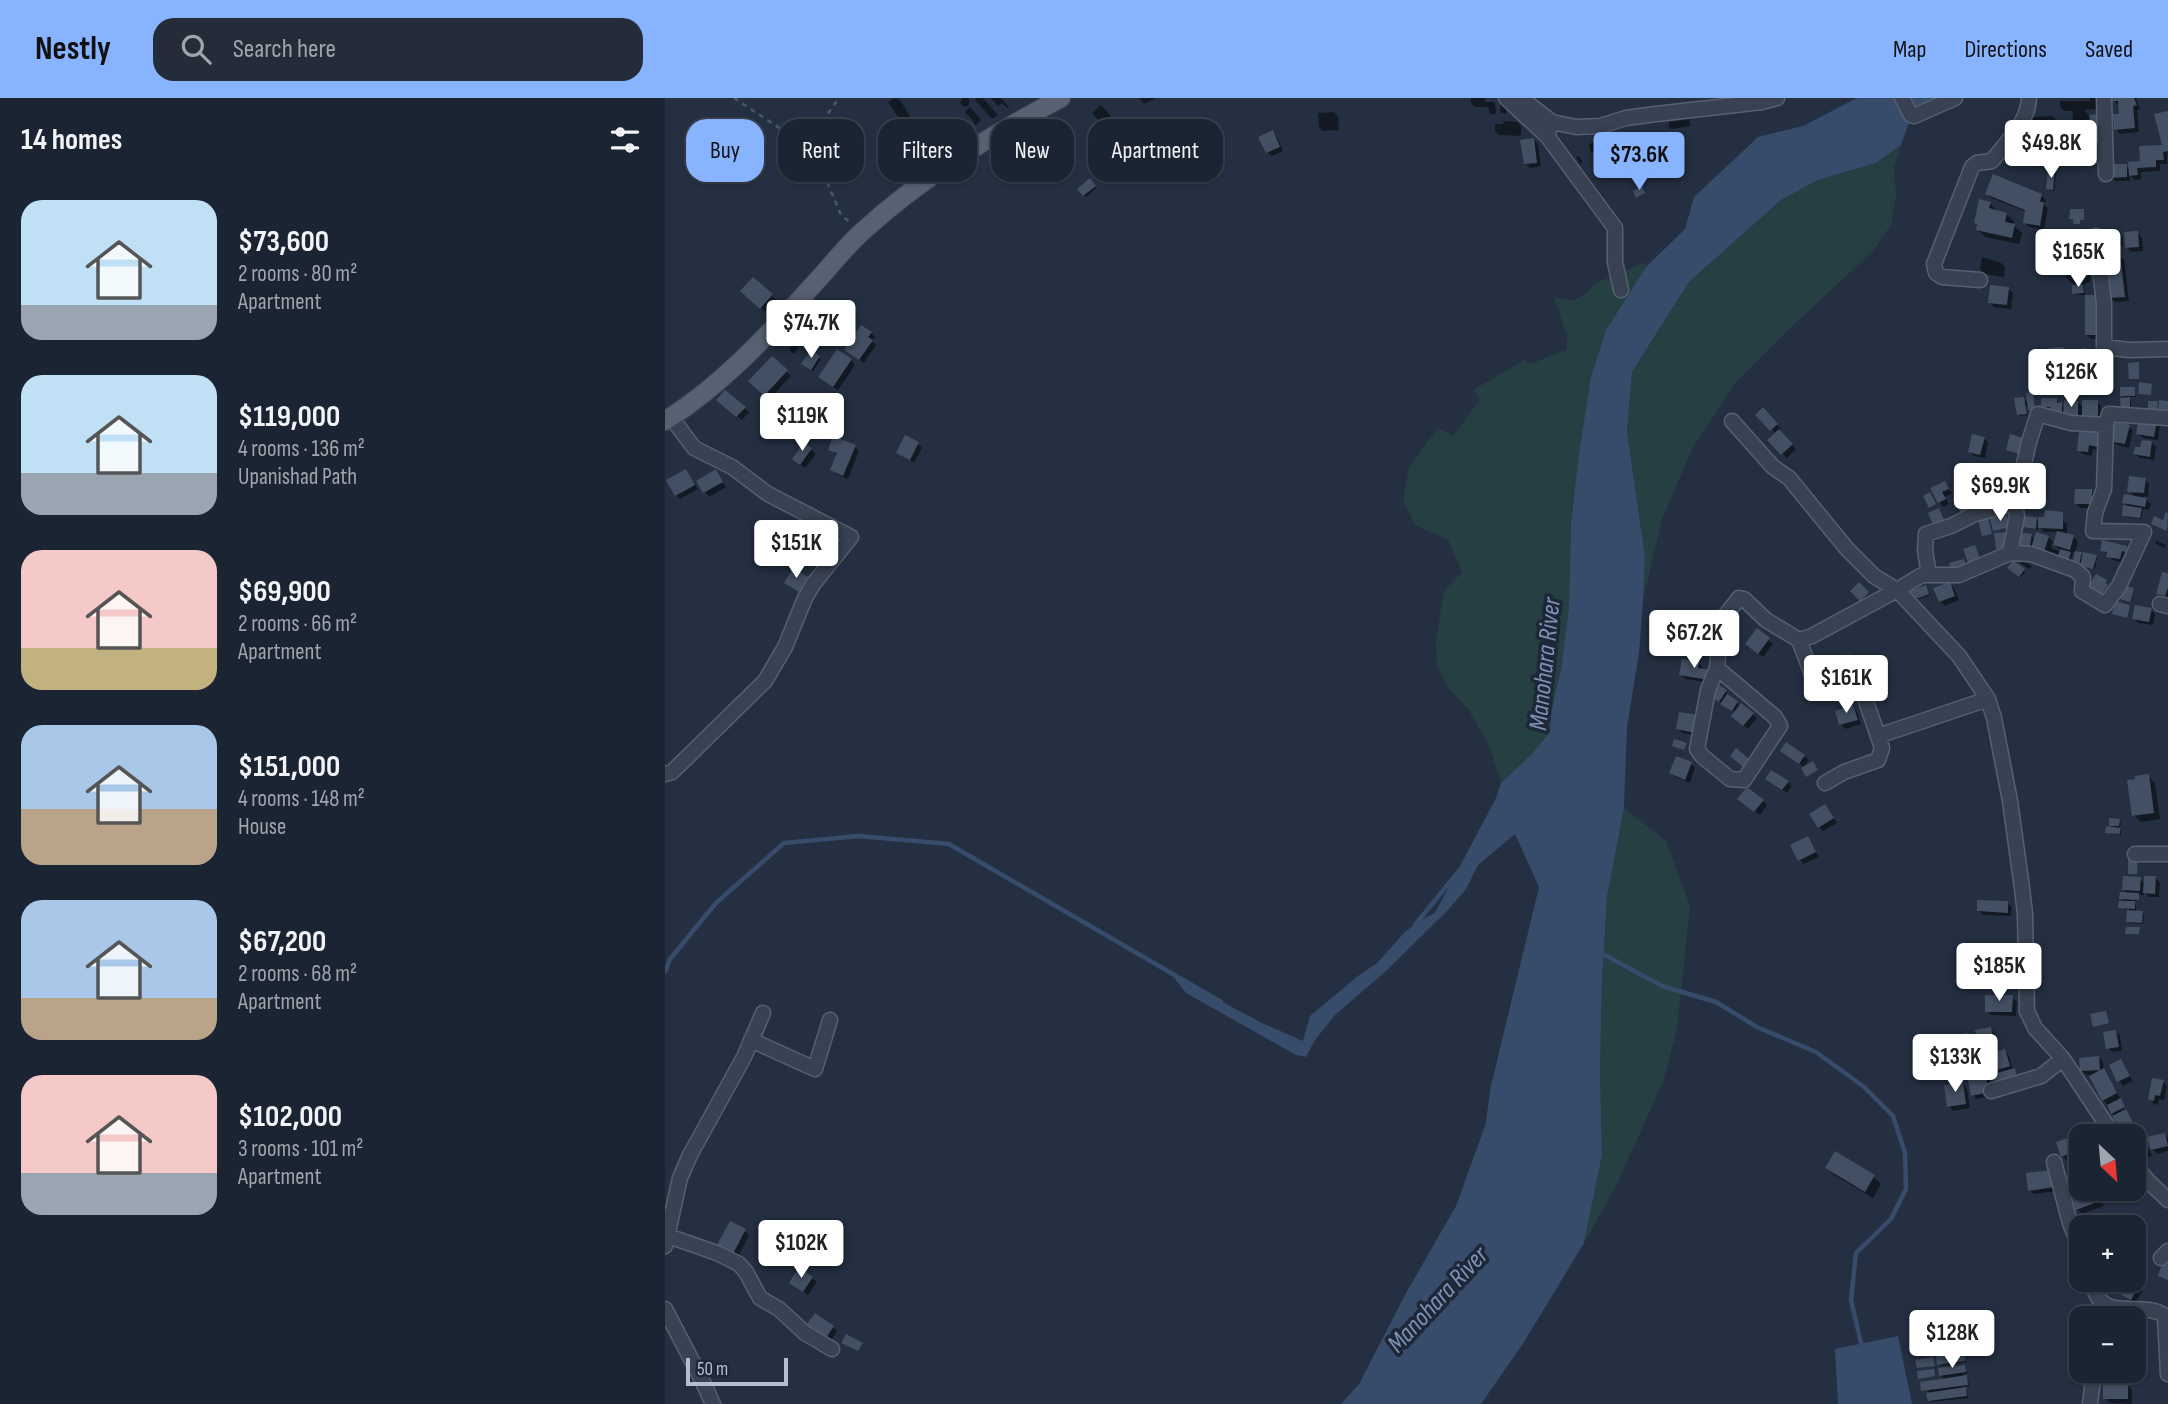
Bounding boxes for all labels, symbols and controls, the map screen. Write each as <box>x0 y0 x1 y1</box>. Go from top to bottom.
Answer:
search box <box>153 18 643 81</box>
text: Nestly <box>35 29 111 69</box>
icon: search <box>177 30 215 68</box>
text: Search here <box>233 34 336 65</box>
text: Map <box>1893 35 1926 64</box>
text: Directions <box>1964 35 2047 64</box>
text: Saved <box>2085 35 2133 64</box>
chip: Buy <box>686 119 764 182</box>
chip: Rent <box>778 119 864 182</box>
chip: Filters <box>878 119 977 182</box>
chip: New <box>991 119 1074 182</box>
chip: Apartment <box>1088 119 1223 182</box>
pin: $49.8K <box>1994 120 2108 180</box>
icon: filters <box>606 121 644 159</box>
text: 14 homes <box>21 122 122 158</box>
text: $49.8K <box>2021 129 2081 157</box>
pin: $73.6K <box>1582 132 1696 192</box>
text: $73.6K <box>1609 141 1669 169</box>
text: $73,600 <box>238 224 329 260</box>
icon: home <box>77 228 161 312</box>
pin: $165K <box>2029 230 2127 289</box>
text: $165K <box>2051 238 2105 266</box>
text: 2 rooms · 80 m² <box>238 260 357 288</box>
text: Apartment <box>238 288 322 316</box>
pin: $74.7K <box>754 300 868 360</box>
text: $74.7K <box>782 309 840 337</box>
pin: $126K <box>2022 350 2120 409</box>
text: $126K <box>2044 358 2098 386</box>
pin: $119K <box>753 394 851 453</box>
text: $119,000 <box>238 399 340 435</box>
text: $119K <box>776 402 828 430</box>
icon: home <box>77 403 161 487</box>
text: 4 rooms · 136 m² <box>238 435 365 463</box>
text: Upanishad Path <box>238 463 357 491</box>
pin: $69.9K <box>1943 464 2057 523</box>
text: $69.9K <box>1970 472 2030 500</box>
pin: $151K <box>747 520 845 580</box>
text: $151K <box>770 529 822 557</box>
text: $69,900 <box>238 574 331 610</box>
icon: home <box>77 578 161 662</box>
water label: Manohara River <box>1523 594 1568 732</box>
text: 2 rooms · 66 m² <box>238 610 357 638</box>
pin: $67.2K <box>1637 610 1751 670</box>
text: $67.2K <box>1665 619 1723 647</box>
text: Apartment <box>238 638 322 666</box>
pin: $161K <box>1797 656 1895 715</box>
text: $161K <box>1820 664 1872 692</box>
text: $151,000 <box>238 749 340 785</box>
icon: home <box>77 753 161 837</box>
text: 4 rooms · 148 m² <box>238 785 365 813</box>
text: House <box>238 813 286 841</box>
text: $67,200 <box>238 924 326 960</box>
icon: home <box>77 928 161 1012</box>
pin: $185K <box>1950 944 2048 1003</box>
text: $185K <box>1972 952 2026 980</box>
text: 2 rooms · 68 m² <box>238 960 357 988</box>
text: Apartment <box>238 988 322 1016</box>
pin: $133K <box>1906 1034 2004 1094</box>
text: $133K <box>1929 1043 1981 1071</box>
text: $102,000 <box>238 1099 342 1135</box>
icon: home <box>77 1103 161 1187</box>
north arrow <box>2069 1124 2145 1200</box>
map controls <box>2069 1124 2146 1383</box>
text: 3 rooms · 101 m² <box>238 1135 363 1163</box>
text: Apartment <box>238 1163 322 1191</box>
button: + <box>2069 1215 2146 1292</box>
pin: $102K <box>752 1220 850 1280</box>
text: $102K <box>774 1229 828 1257</box>
water label: Manohara River <box>1381 1239 1496 1359</box>
button: − <box>2069 1306 2146 1383</box>
pin: $128K <box>1903 1310 2001 1370</box>
text: $128K <box>1925 1319 1979 1347</box>
scale bar <box>686 1355 787 1387</box>
text: 50 m <box>697 1358 728 1381</box>

